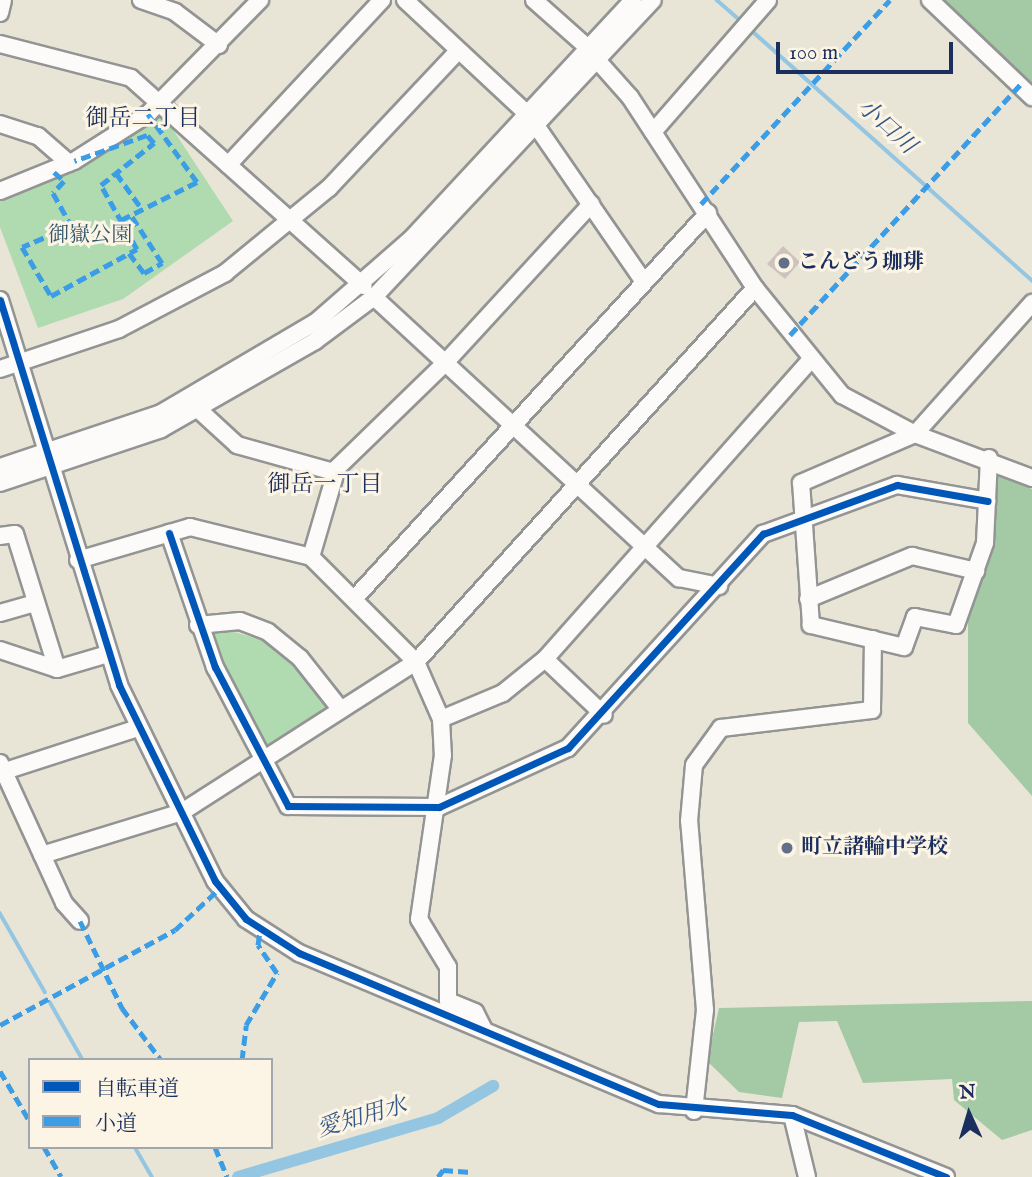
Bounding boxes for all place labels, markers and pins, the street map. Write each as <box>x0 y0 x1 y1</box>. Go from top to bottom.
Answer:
place label: こんどう珈琲 <box>798 250 924 276</box>
marker: こんどう珈琲 <box>776 255 792 271</box>
place label: 町立諸輪中学校 <box>801 835 948 861</box>
marker: 町立諸輪中学校 <box>779 840 795 856</box>

